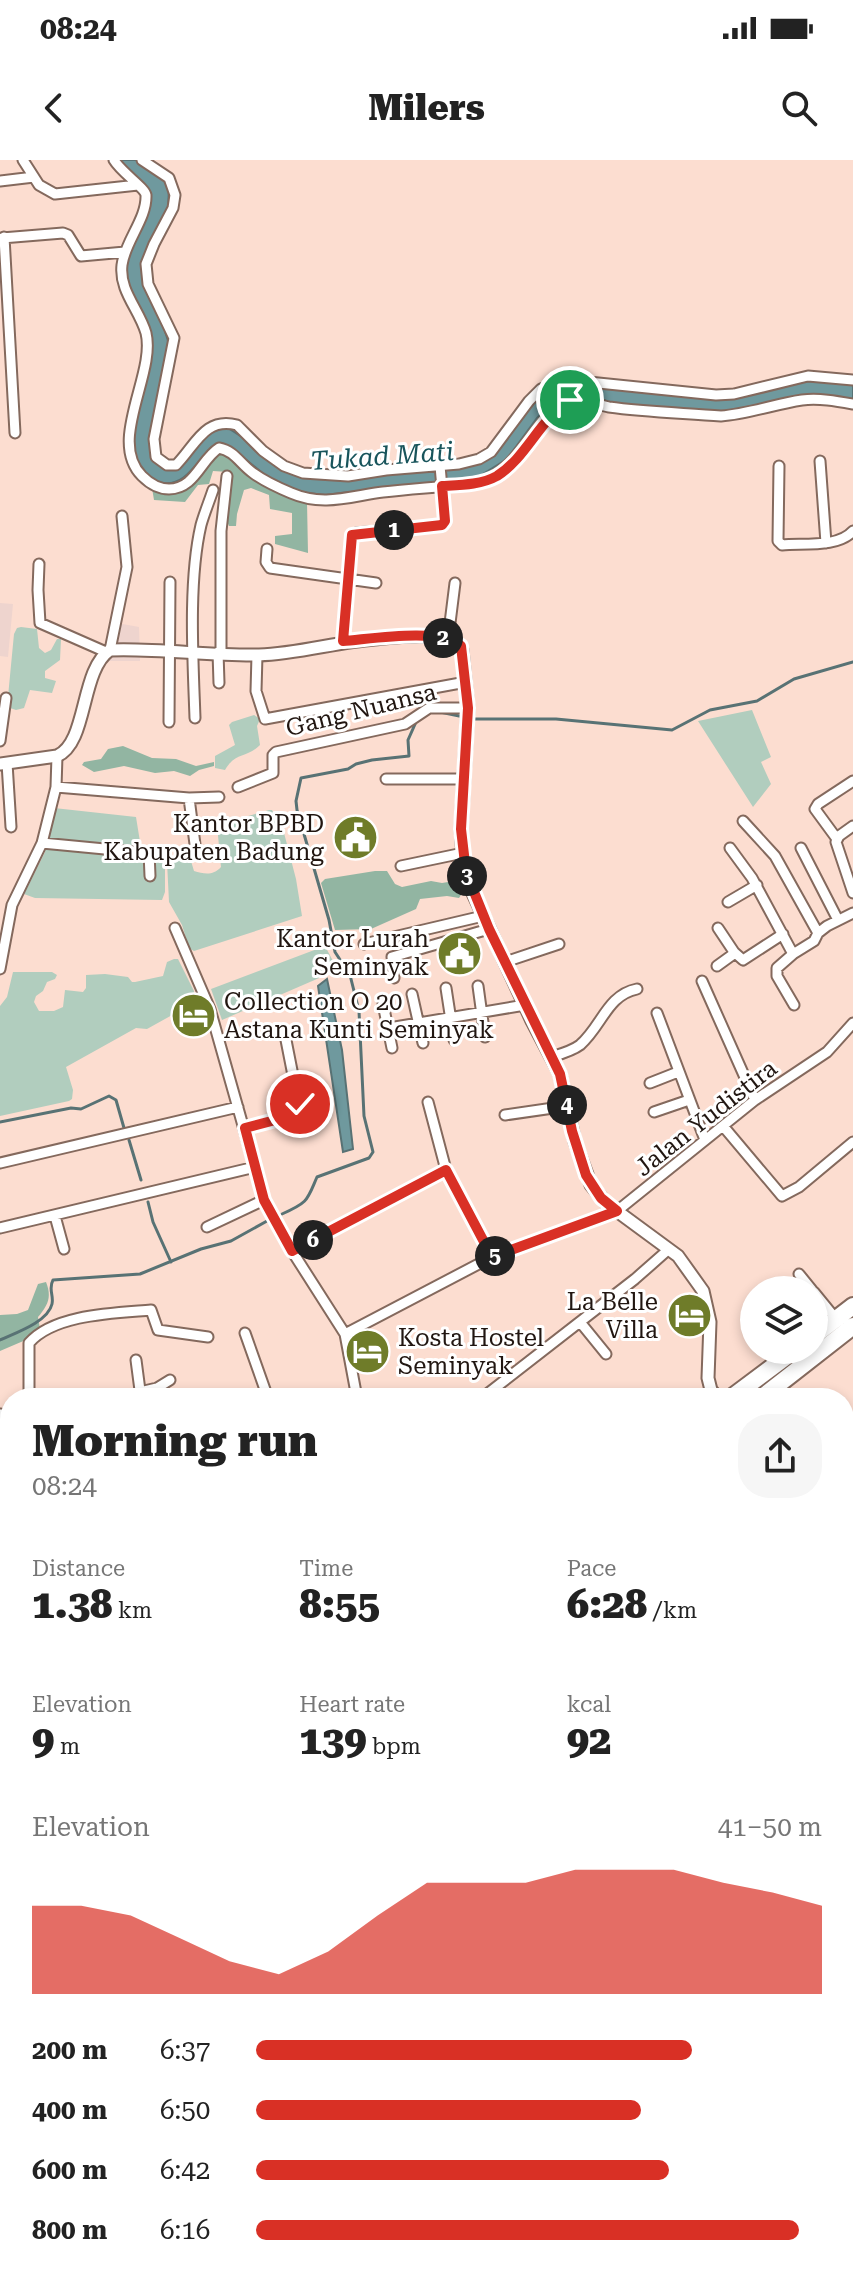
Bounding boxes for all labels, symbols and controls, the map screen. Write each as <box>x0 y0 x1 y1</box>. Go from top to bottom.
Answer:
text: 08:24 <box>40 11 117 46</box>
icon: back <box>32 86 76 130</box>
icon: search <box>777 86 821 130</box>
text: Milers <box>368 87 485 129</box>
pin <box>536 366 604 434</box>
icon: arrive <box>548 378 592 422</box>
water label: Tukad Mati <box>309 436 455 476</box>
pin: 1 <box>374 510 414 550</box>
text: 1 <box>388 517 400 542</box>
pin: 2 <box>423 618 463 658</box>
text: 2 <box>437 625 449 650</box>
street label: Gang Nuansa <box>283 678 439 742</box>
place label: Kantor BPBD Kabupaten Badung <box>104 810 324 866</box>
public building icon: Kantor BPBD Kabupaten Badung <box>331 814 379 862</box>
pin: 3 <box>447 856 487 896</box>
text: 3 <box>461 863 473 888</box>
place label: Kantor Lurah Seminyak <box>276 925 429 981</box>
public building icon: Kantor Lurah Seminyak <box>436 929 484 977</box>
place label: Collection O 20 Astana Kunti Seminyak <box>224 988 494 1044</box>
hotel icon: Collection O 20 Astana Kunti Seminyak <box>169 992 217 1040</box>
street label: Jalan Yudistira <box>630 1054 782 1182</box>
pin <box>266 1070 334 1138</box>
icon: check <box>278 1082 322 1126</box>
pin: 4 <box>547 1085 587 1125</box>
text: 4 <box>561 1092 573 1117</box>
pin: 6 <box>293 1220 333 1260</box>
text: 6 <box>307 1227 319 1252</box>
pin: 5 <box>475 1236 515 1276</box>
text: 5 <box>489 1243 501 1268</box>
map controls <box>740 1276 828 1364</box>
button: layers <box>740 1276 828 1364</box>
place label: La Belle Villa <box>567 1288 658 1344</box>
hotel icon: La Belle Villa <box>665 1292 713 1340</box>
place label: Kosta Hostel Seminyak <box>398 1324 544 1380</box>
hotel icon: Kosta Hostel Seminyak <box>343 1328 391 1376</box>
button: share <box>738 1414 822 1498</box>
text: Morning run <box>32 1415 318 1467</box>
text: 08:24 <box>32 1471 97 1501</box>
text: Distance <box>32 1556 125 1581</box>
text: Time <box>299 1556 353 1581</box>
text: Pace <box>567 1556 616 1581</box>
text: 1.38 <box>32 1581 113 1628</box>
text: 8:55 <box>299 1581 380 1628</box>
text: 6:28 <box>567 1581 647 1628</box>
text: km <box>113 1598 152 1623</box>
text: /km <box>647 1598 697 1623</box>
text: Elevation <box>32 1692 132 1717</box>
text: Heart rate <box>299 1692 405 1717</box>
text: kcal <box>567 1692 611 1717</box>
text: 9 <box>32 1717 54 1764</box>
text: 139 <box>299 1717 367 1764</box>
text: 92 <box>567 1717 611 1764</box>
text: m <box>54 1734 80 1759</box>
text: bpm <box>367 1734 421 1759</box>
text: Elevation <box>32 1812 150 1842</box>
text: 41–50 m <box>718 1812 822 1842</box>
text: 200 m <box>32 2035 107 2065</box>
text: 6:37 <box>160 2035 210 2065</box>
text: 400 m <box>32 2095 107 2125</box>
text: 6:50 <box>160 2095 210 2125</box>
text: 600 m <box>32 2155 107 2185</box>
text: 6:42 <box>160 2155 210 2185</box>
text: 800 m <box>32 2215 107 2245</box>
text: 6:16 <box>160 2215 210 2245</box>

